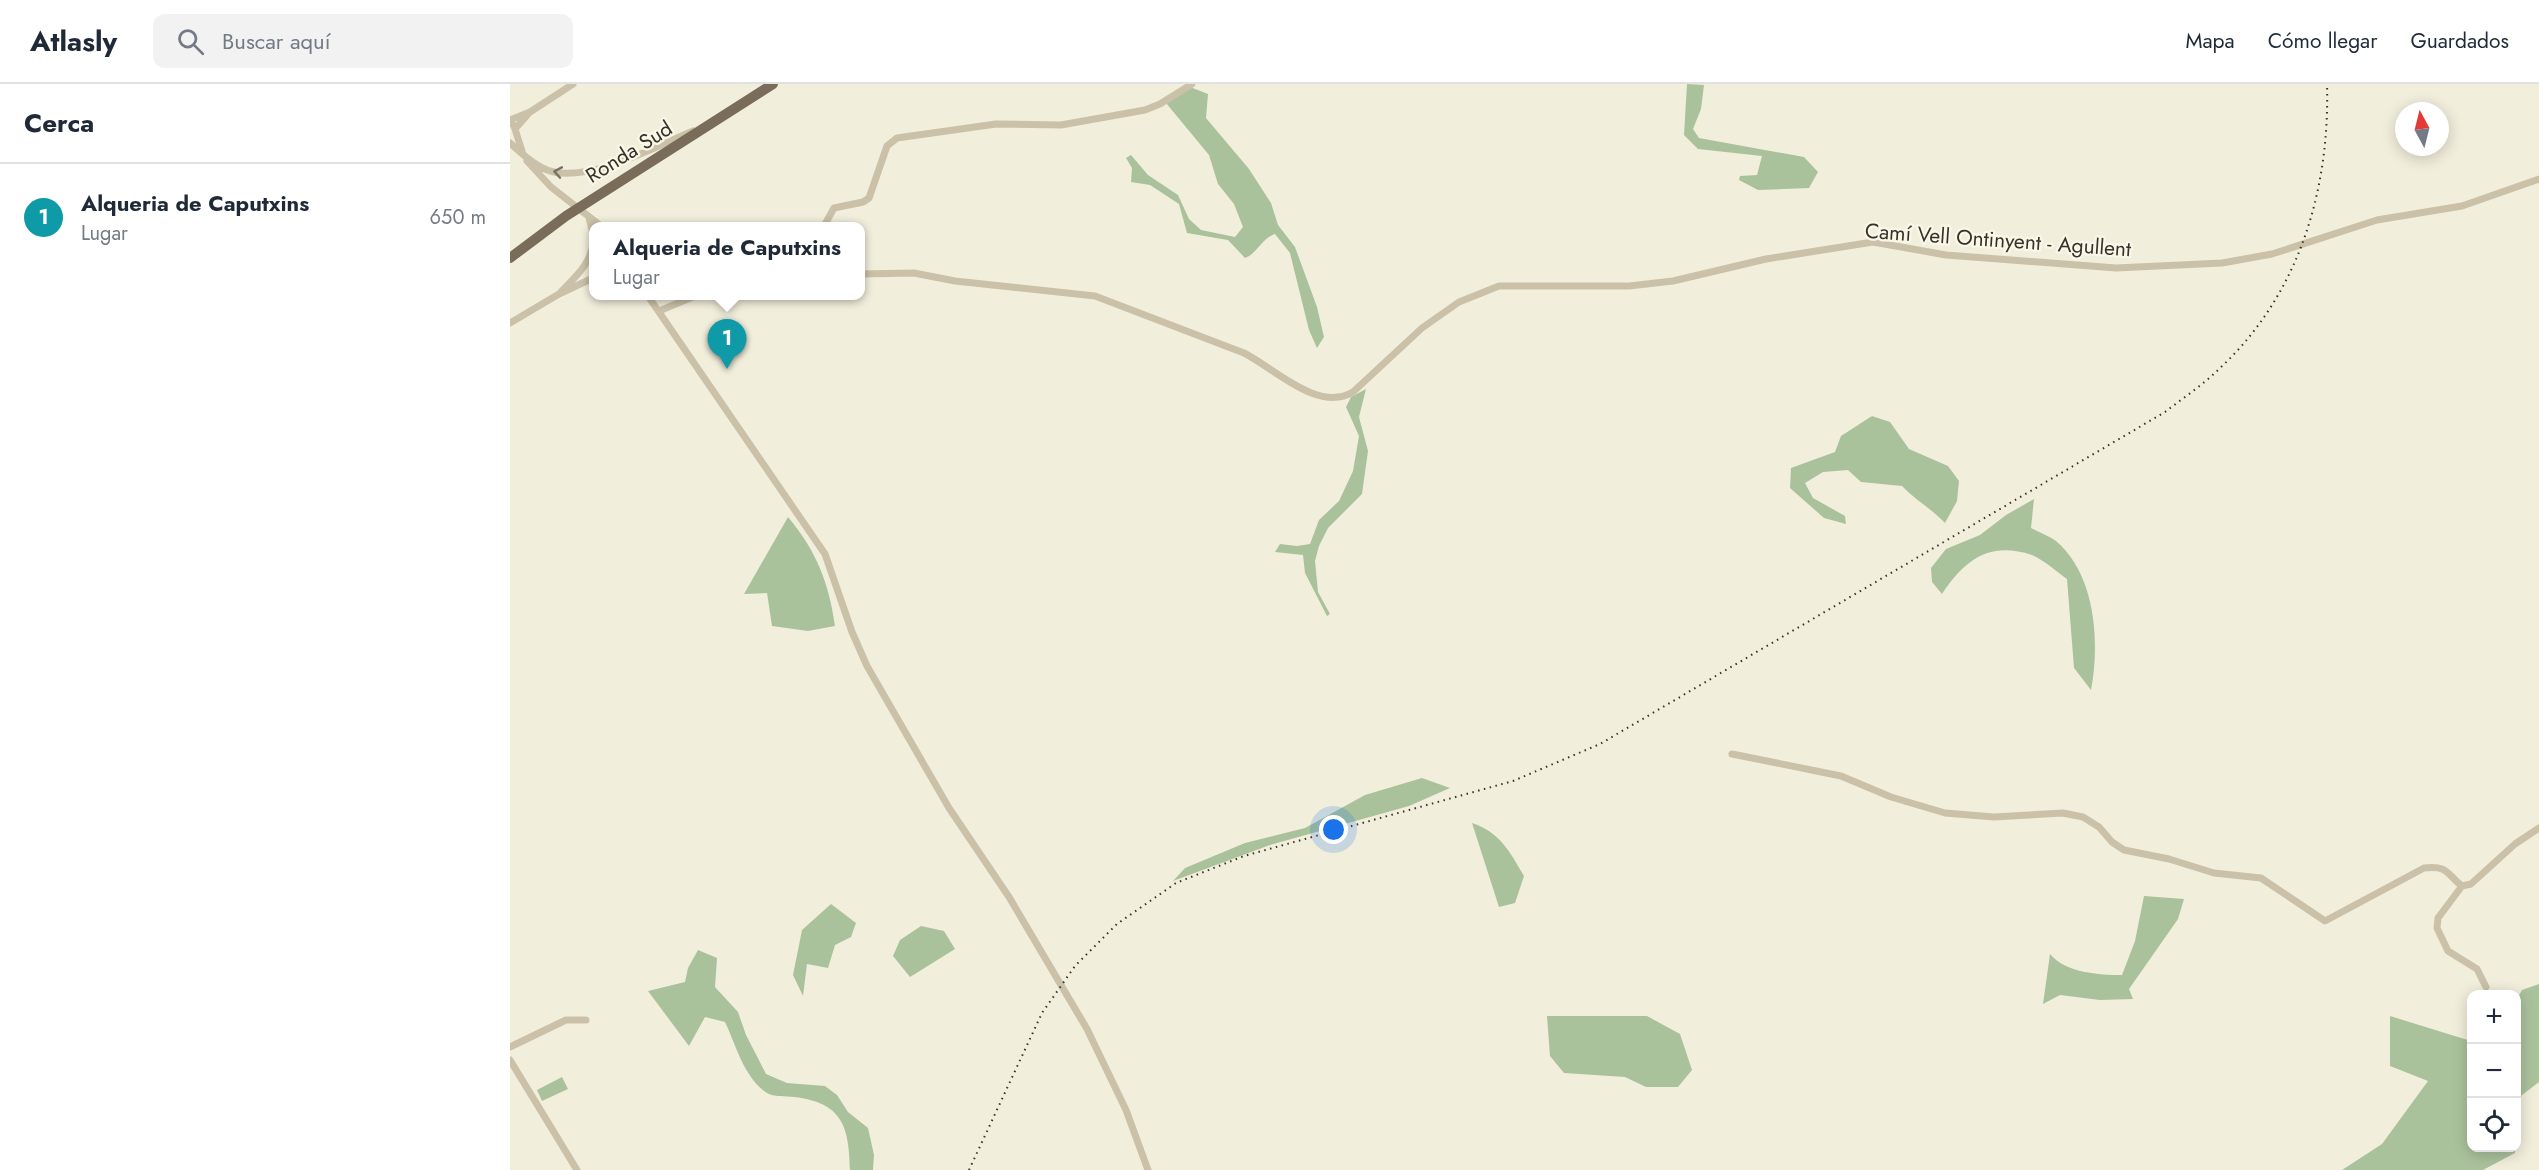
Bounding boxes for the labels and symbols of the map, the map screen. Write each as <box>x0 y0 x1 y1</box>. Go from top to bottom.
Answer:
north arrow <box>2395 102 2449 156</box>
street label: Ronda Sud <box>580 114 678 190</box>
one-way arrow <box>553 166 563 179</box>
street label: Camí Vell Ontinyent - Agullent <box>1864 216 2132 264</box>
pin: 1 <box>708 320 746 369</box>
your location <box>1319 815 1348 844</box>

